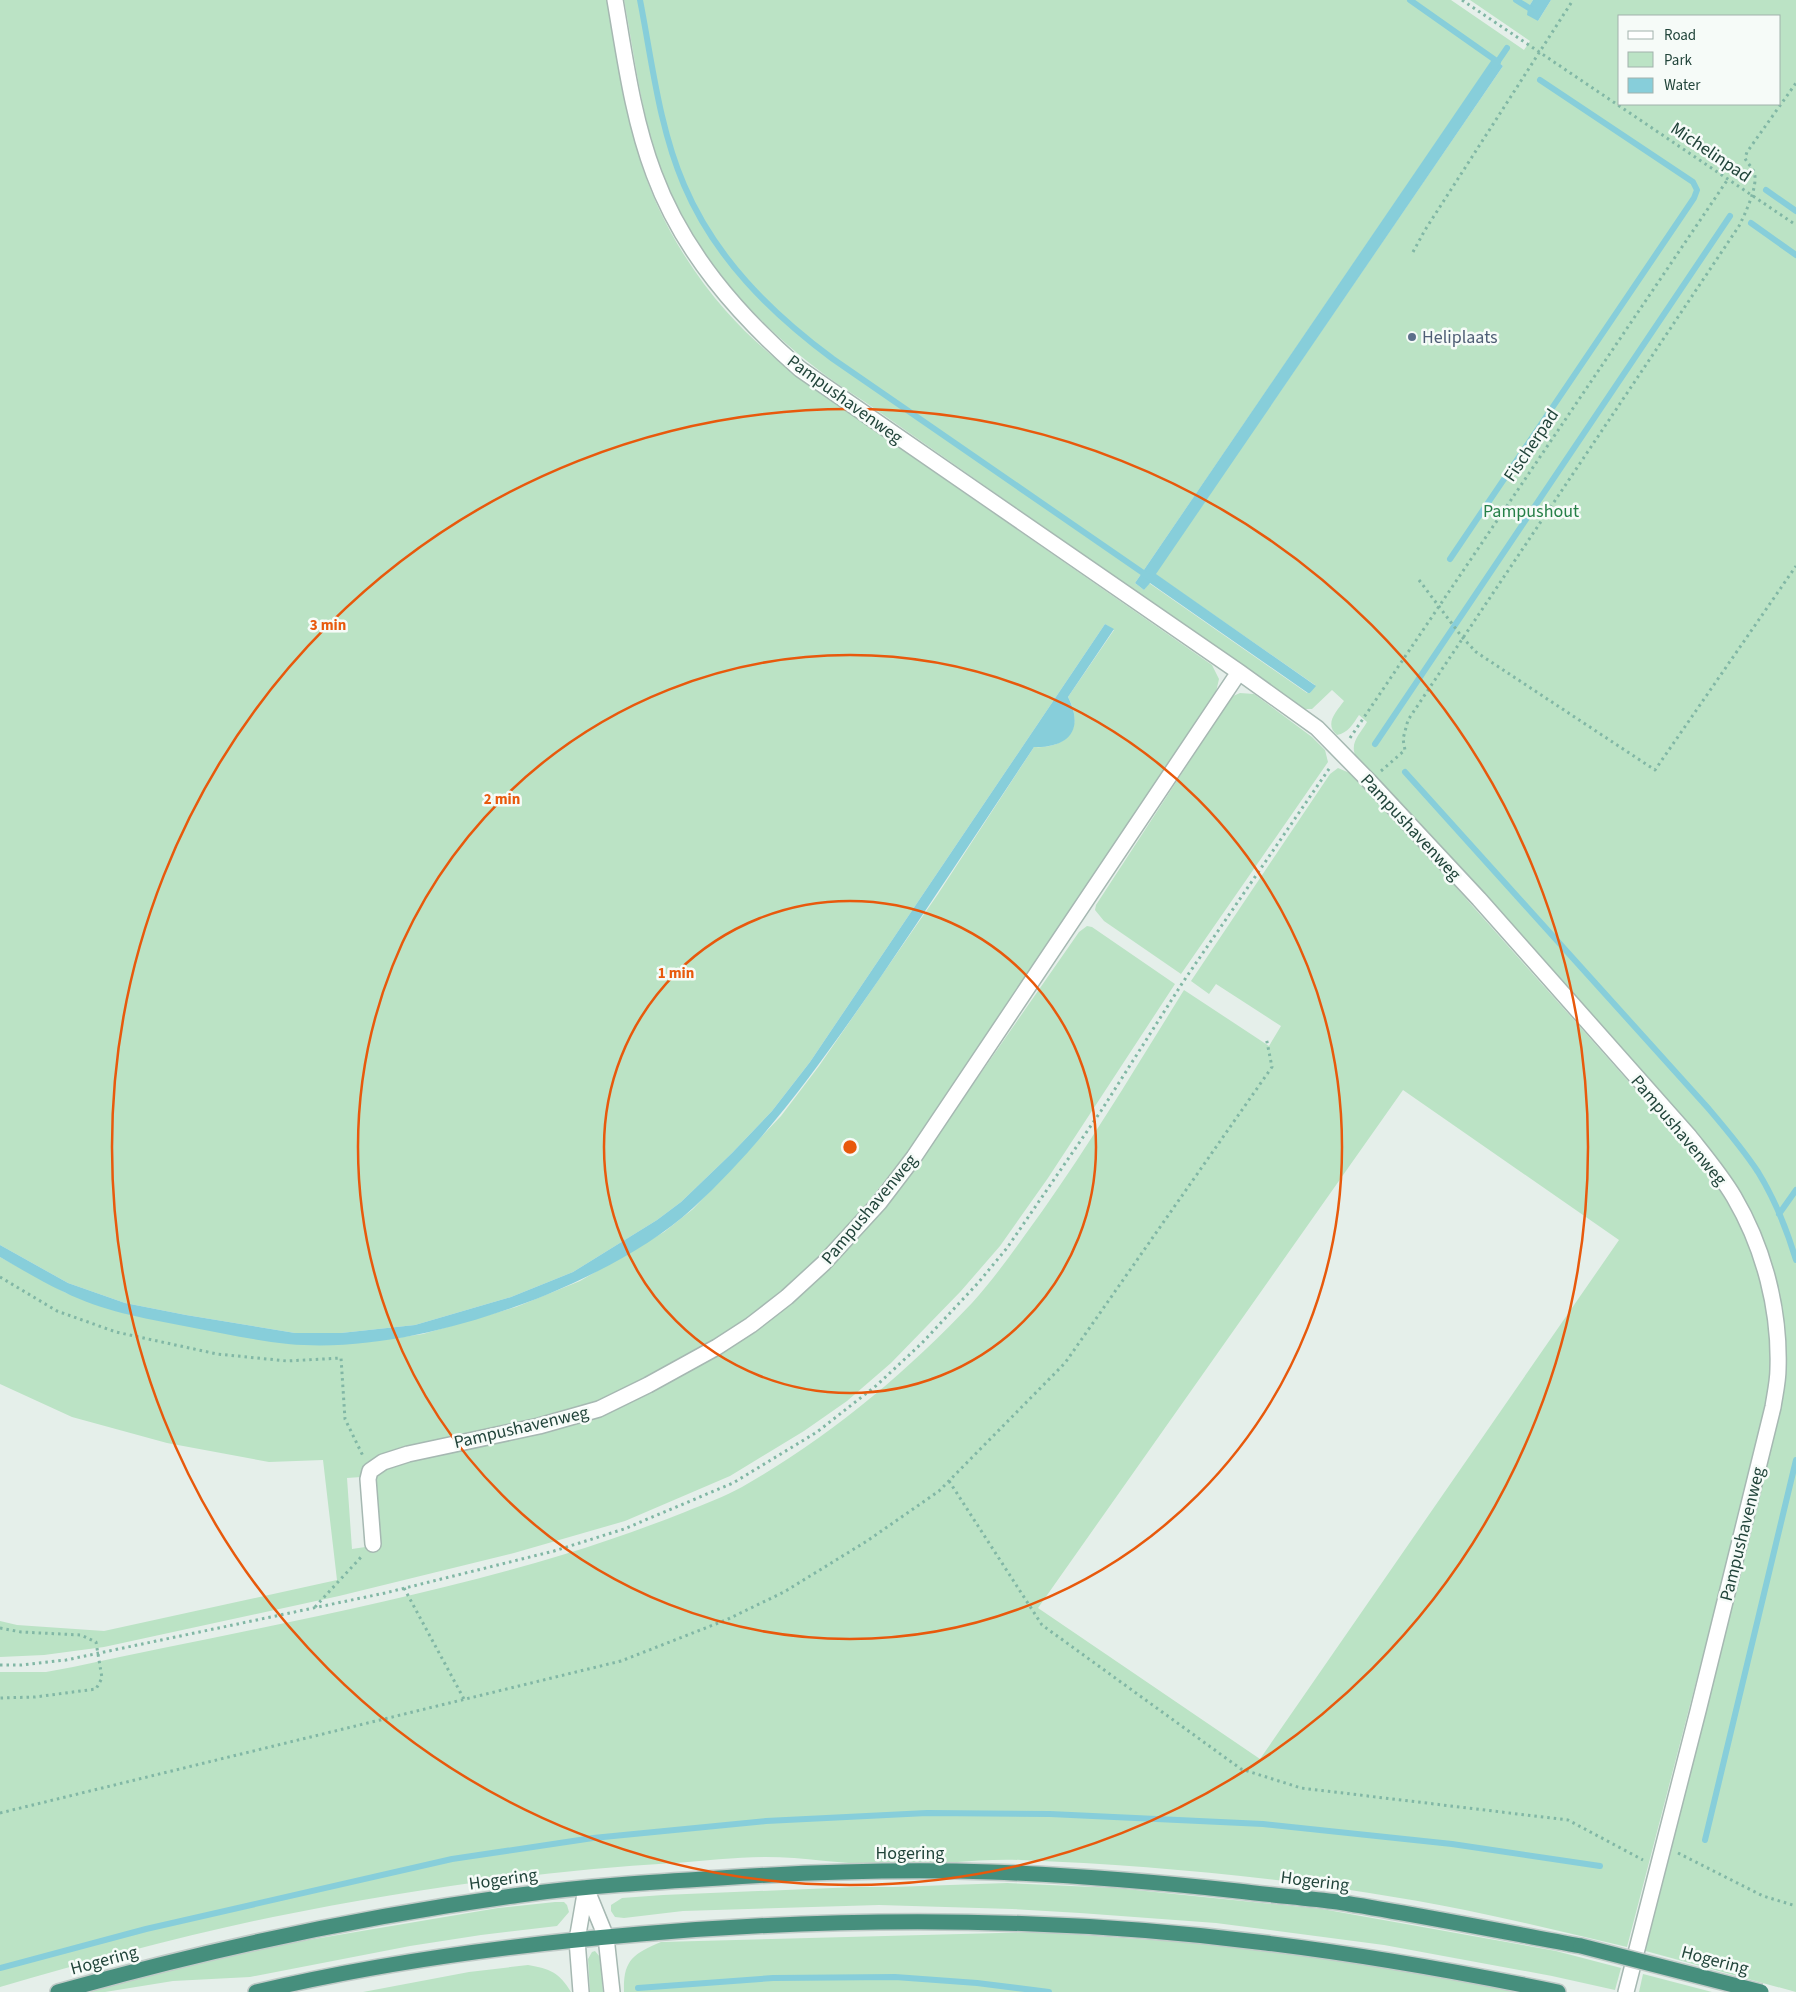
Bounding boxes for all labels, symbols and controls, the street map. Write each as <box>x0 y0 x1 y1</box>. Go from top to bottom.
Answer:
legend <box>1618 15 1781 105</box>
text: Road <box>1664 25 1696 46</box>
text: Park <box>1664 50 1693 71</box>
text: Water <box>1664 75 1701 96</box>
street label: Michelinpad <box>1666 116 1756 189</box>
place label: Heliplaats <box>1422 325 1498 350</box>
marker: Heliplaats <box>1406 331 1418 343</box>
street label: Pampushavenweg <box>782 349 908 450</box>
street label: Fischerpad <box>1498 404 1565 487</box>
park label: Pampushout <box>1483 499 1579 524</box>
text: 3 min <box>310 615 346 636</box>
street label: Pampushavenweg <box>1355 769 1467 886</box>
text: 2 min <box>484 789 520 810</box>
text: 1 min <box>658 963 694 984</box>
street label: Pampushavenweg <box>1625 1070 1732 1191</box>
centre of rings <box>841 1138 859 1156</box>
street label: Pampushavenweg <box>816 1149 923 1270</box>
street label: Pampushavenweg <box>451 1400 591 1455</box>
street label: Pampushavenweg <box>1714 1464 1771 1604</box>
street label: Hogering <box>876 1841 944 1866</box>
street label: Hogering <box>467 1862 539 1897</box>
street label: Hogering <box>1279 1865 1351 1898</box>
street label: Hogering <box>68 1939 141 1981</box>
street label: Hogering <box>1678 1939 1751 1981</box>

